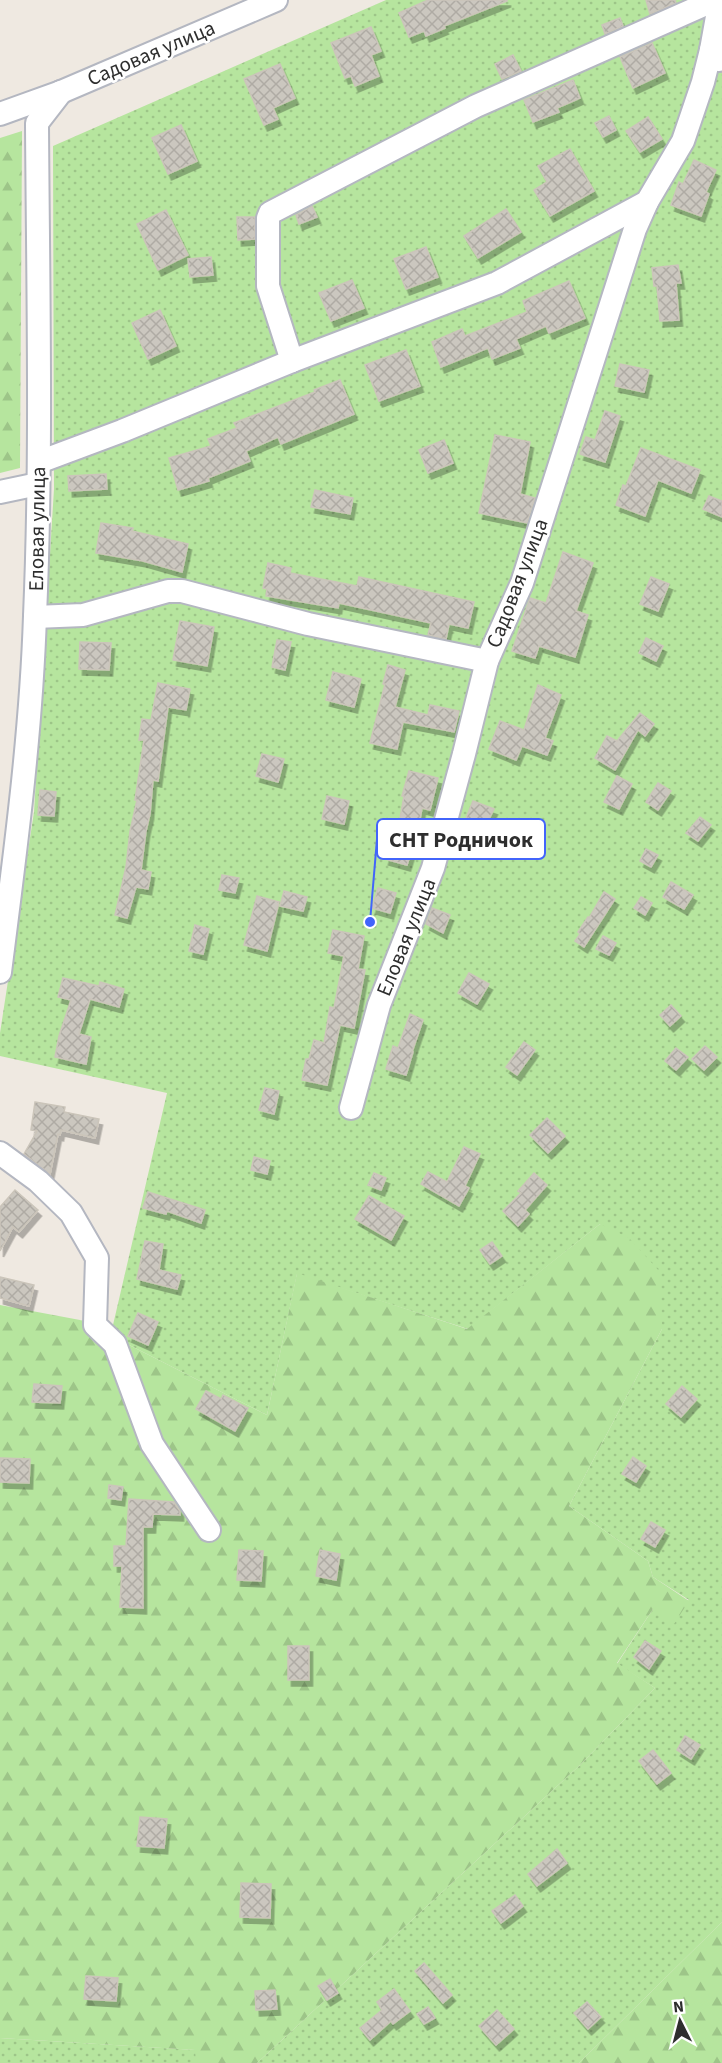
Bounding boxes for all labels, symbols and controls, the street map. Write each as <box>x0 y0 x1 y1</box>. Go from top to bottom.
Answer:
street label: Садовая улица <box>82 13 220 93</box>
street label: Еловая улица <box>21 466 53 592</box>
street label: Садовая улица <box>479 514 555 652</box>
callout: СНТ Родничок <box>377 819 545 859</box>
text: СНТ Родничок <box>389 824 533 856</box>
street label: Еловая улица <box>369 873 443 1001</box>
north arrow <box>650 1991 710 2051</box>
text: N <box>672 1996 685 2019</box>

